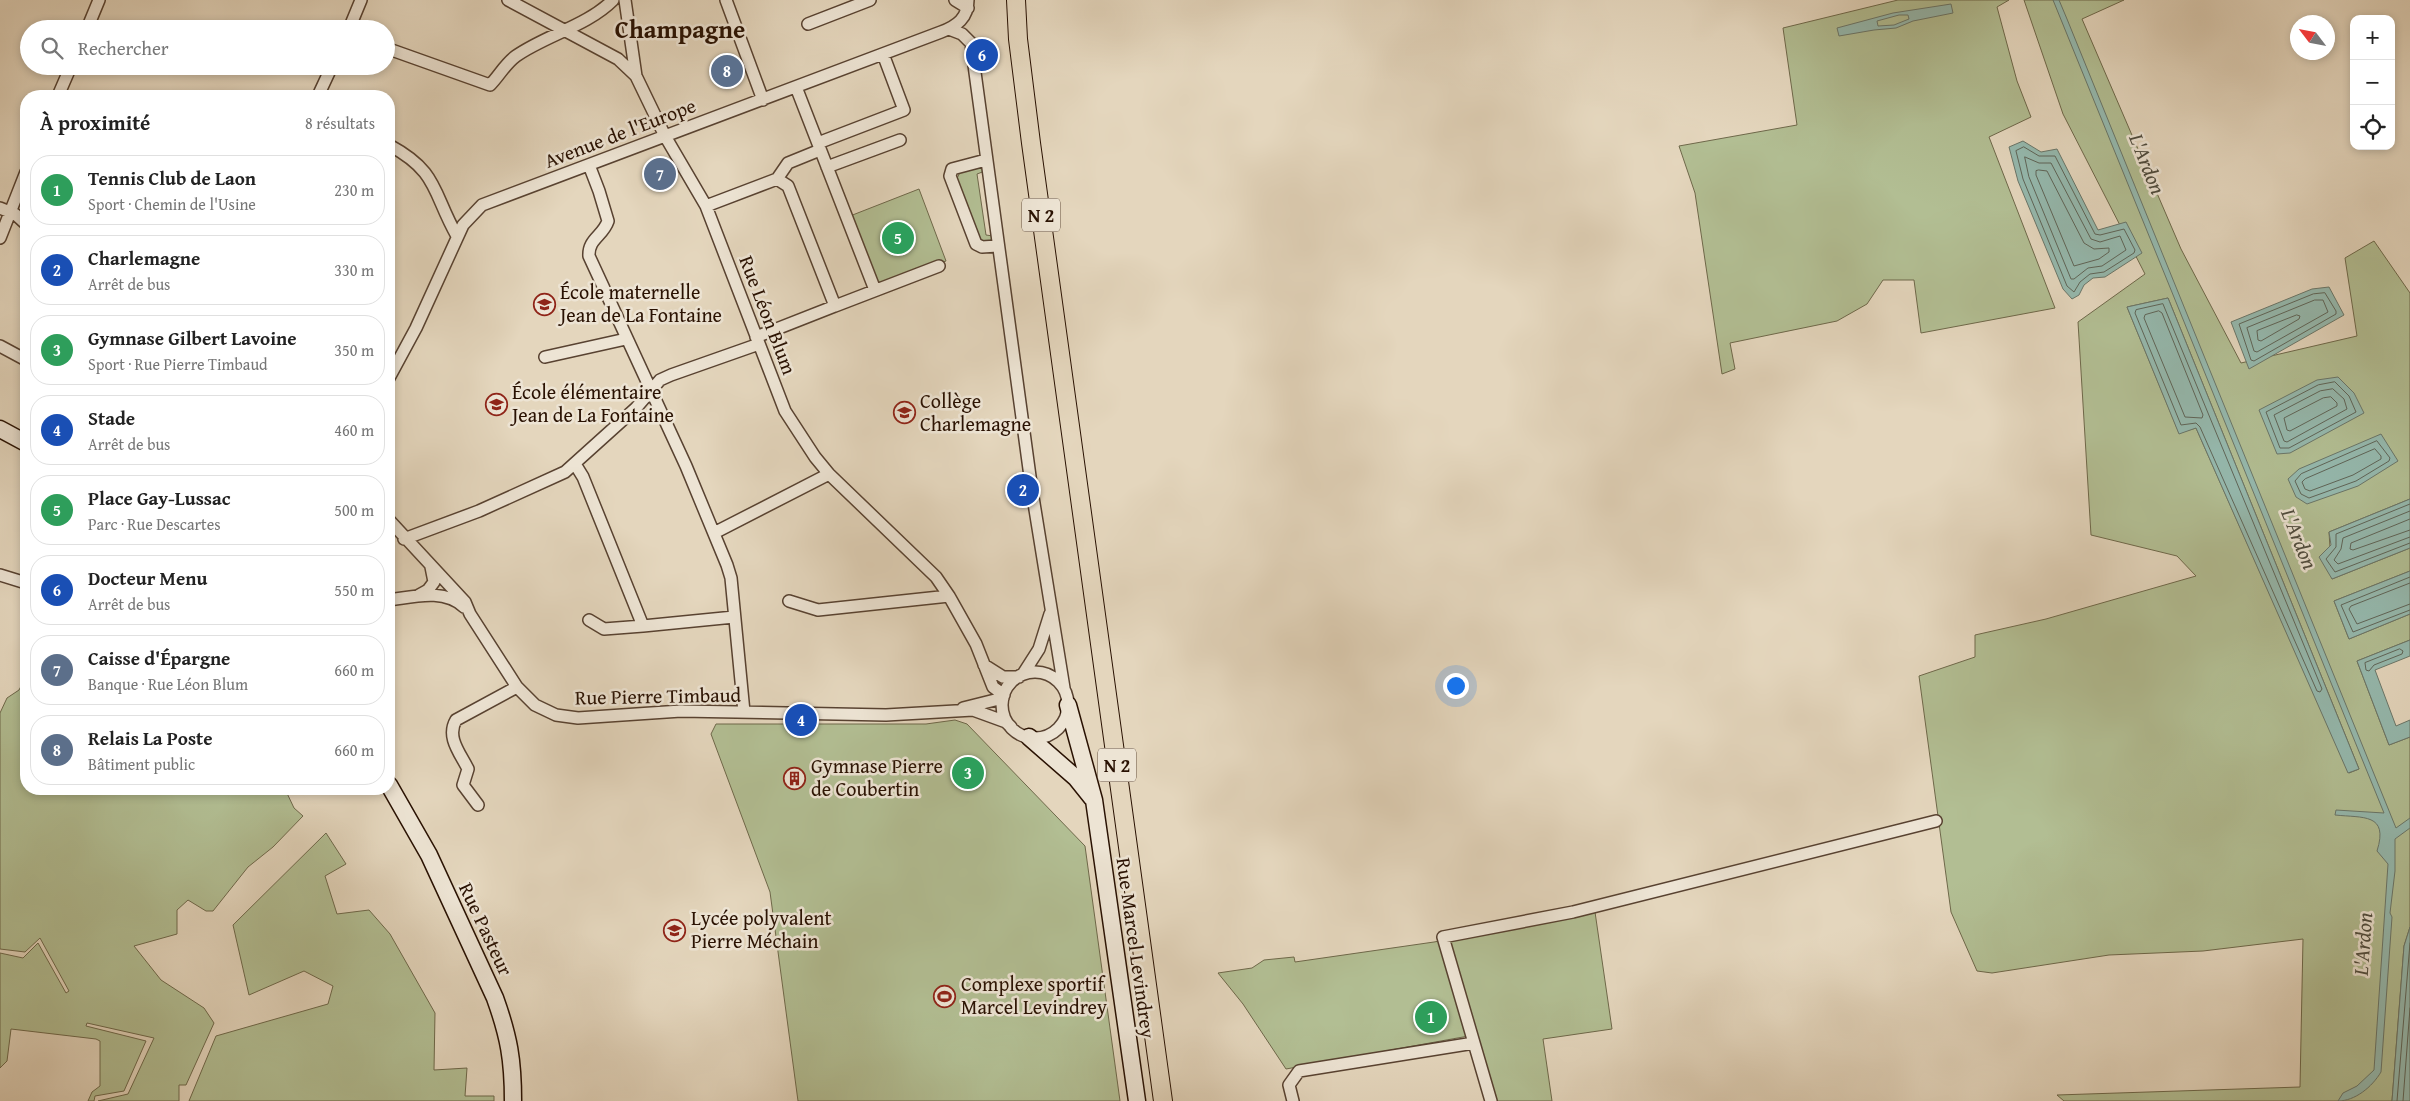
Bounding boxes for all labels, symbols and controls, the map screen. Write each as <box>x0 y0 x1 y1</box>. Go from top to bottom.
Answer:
district label: Champagne <box>615 11 745 47</box>
north arrow <box>2290 15 2335 60</box>
map controls <box>2350 15 2395 150</box>
button: + <box>2350 15 2395 60</box>
search box <box>20 20 395 75</box>
icon: search <box>38 34 66 62</box>
text: Rechercher <box>78 34 169 62</box>
pin: 6 <box>966 36 998 74</box>
pin: 8 <box>711 52 743 90</box>
button: − <box>2350 60 2395 105</box>
street label: Avenue de l'Europe <box>540 90 700 175</box>
button: locate <box>2350 105 2395 150</box>
text: À proximité <box>40 107 150 138</box>
text: 8 résultats <box>305 111 375 135</box>
water label: L'Ardon <box>2121 128 2174 199</box>
pin: 7 <box>644 155 676 193</box>
text: Tennis Club de Laon <box>88 164 256 192</box>
text: 1 <box>53 178 61 202</box>
text: 230 m <box>334 178 374 202</box>
text: Sport · Chemin de l'Usine <box>88 192 256 216</box>
road number: N 2 <box>1022 198 1060 232</box>
pin: 5 <box>882 219 914 257</box>
text: Charlemagne <box>88 244 200 272</box>
street label: Rue Léon Blum <box>732 251 805 379</box>
text: 2 <box>53 258 61 282</box>
text: 330 m <box>334 258 374 282</box>
text: Arrêt de bus <box>88 272 170 296</box>
place label: École maternelle Jean de La Fontaine <box>557 277 722 329</box>
school or university icon: École maternelle Jean de La Fontaine <box>532 292 556 316</box>
text: Gymnase Gilbert Lavoine <box>88 324 297 352</box>
text: 3 <box>53 338 61 362</box>
text: 350 m <box>334 338 374 362</box>
text: Sport · Rue Pierre Timbaud <box>88 352 268 376</box>
place label: École élémentaire Jean de La Fontaine <box>509 377 674 429</box>
place label: Collège Charlemagne <box>920 386 1031 438</box>
school or university icon: École élémentaire Jean de La Fontaine <box>484 392 508 416</box>
school or university icon: Collège Charlemagne <box>892 400 916 424</box>
text: Stade <box>88 404 135 432</box>
text: 4 <box>53 418 61 442</box>
text: 460 m <box>334 418 374 442</box>
text: Arrêt de bus <box>88 432 170 456</box>
pin: 2 <box>1007 471 1039 509</box>
text: Place Gay-Lussac <box>88 484 230 512</box>
text: 5 <box>53 498 61 522</box>
text: 500 m <box>334 498 374 522</box>
water label: L'Ardon <box>2273 503 2326 574</box>
text: Parc · Rue Descartes <box>88 512 221 536</box>
text: Docteur Menu <box>88 564 207 592</box>
text: 6 <box>53 578 61 602</box>
text: 550 m <box>334 578 374 602</box>
text: Arrêt de bus <box>88 592 170 616</box>
text: Caisse d'Épargne <box>88 644 230 672</box>
text: 7 <box>53 658 61 682</box>
text: 660 m <box>334 658 374 682</box>
text: Banque · Rue Léon Blum <box>88 672 248 696</box>
your location <box>1443 673 1469 699</box>
street label: Rue Pierre Timbaud <box>575 680 742 711</box>
pin: 4 <box>785 701 817 739</box>
text: Relais La Poste <box>88 724 213 752</box>
text: 8 <box>53 738 61 762</box>
text: 660 m <box>334 738 374 762</box>
road number: N 2 <box>1098 748 1136 782</box>
place label: Gymnase Pierre de Coubertin <box>811 751 943 803</box>
text: Bâtiment public <box>88 752 195 776</box>
pin: 3 <box>952 754 984 792</box>
building icon: Gymnase Pierre de Coubertin <box>783 766 807 790</box>
street label: Rue Marcel Levindrey <box>1109 856 1164 1040</box>
street label: Rue Pasteur <box>452 877 521 980</box>
place label: Lycée polyvalent Pierre Méchain <box>691 903 832 955</box>
water label: L'Ardon <box>2345 911 2380 978</box>
school or university icon: Lycée polyvalent Pierre Méchain <box>663 918 687 942</box>
place label: Complexe sportif Marcel Levindrey <box>961 969 1107 1021</box>
sports icon: Complexe sportif Marcel Levindrey <box>933 984 957 1008</box>
pin: 1 <box>1415 998 1447 1036</box>

